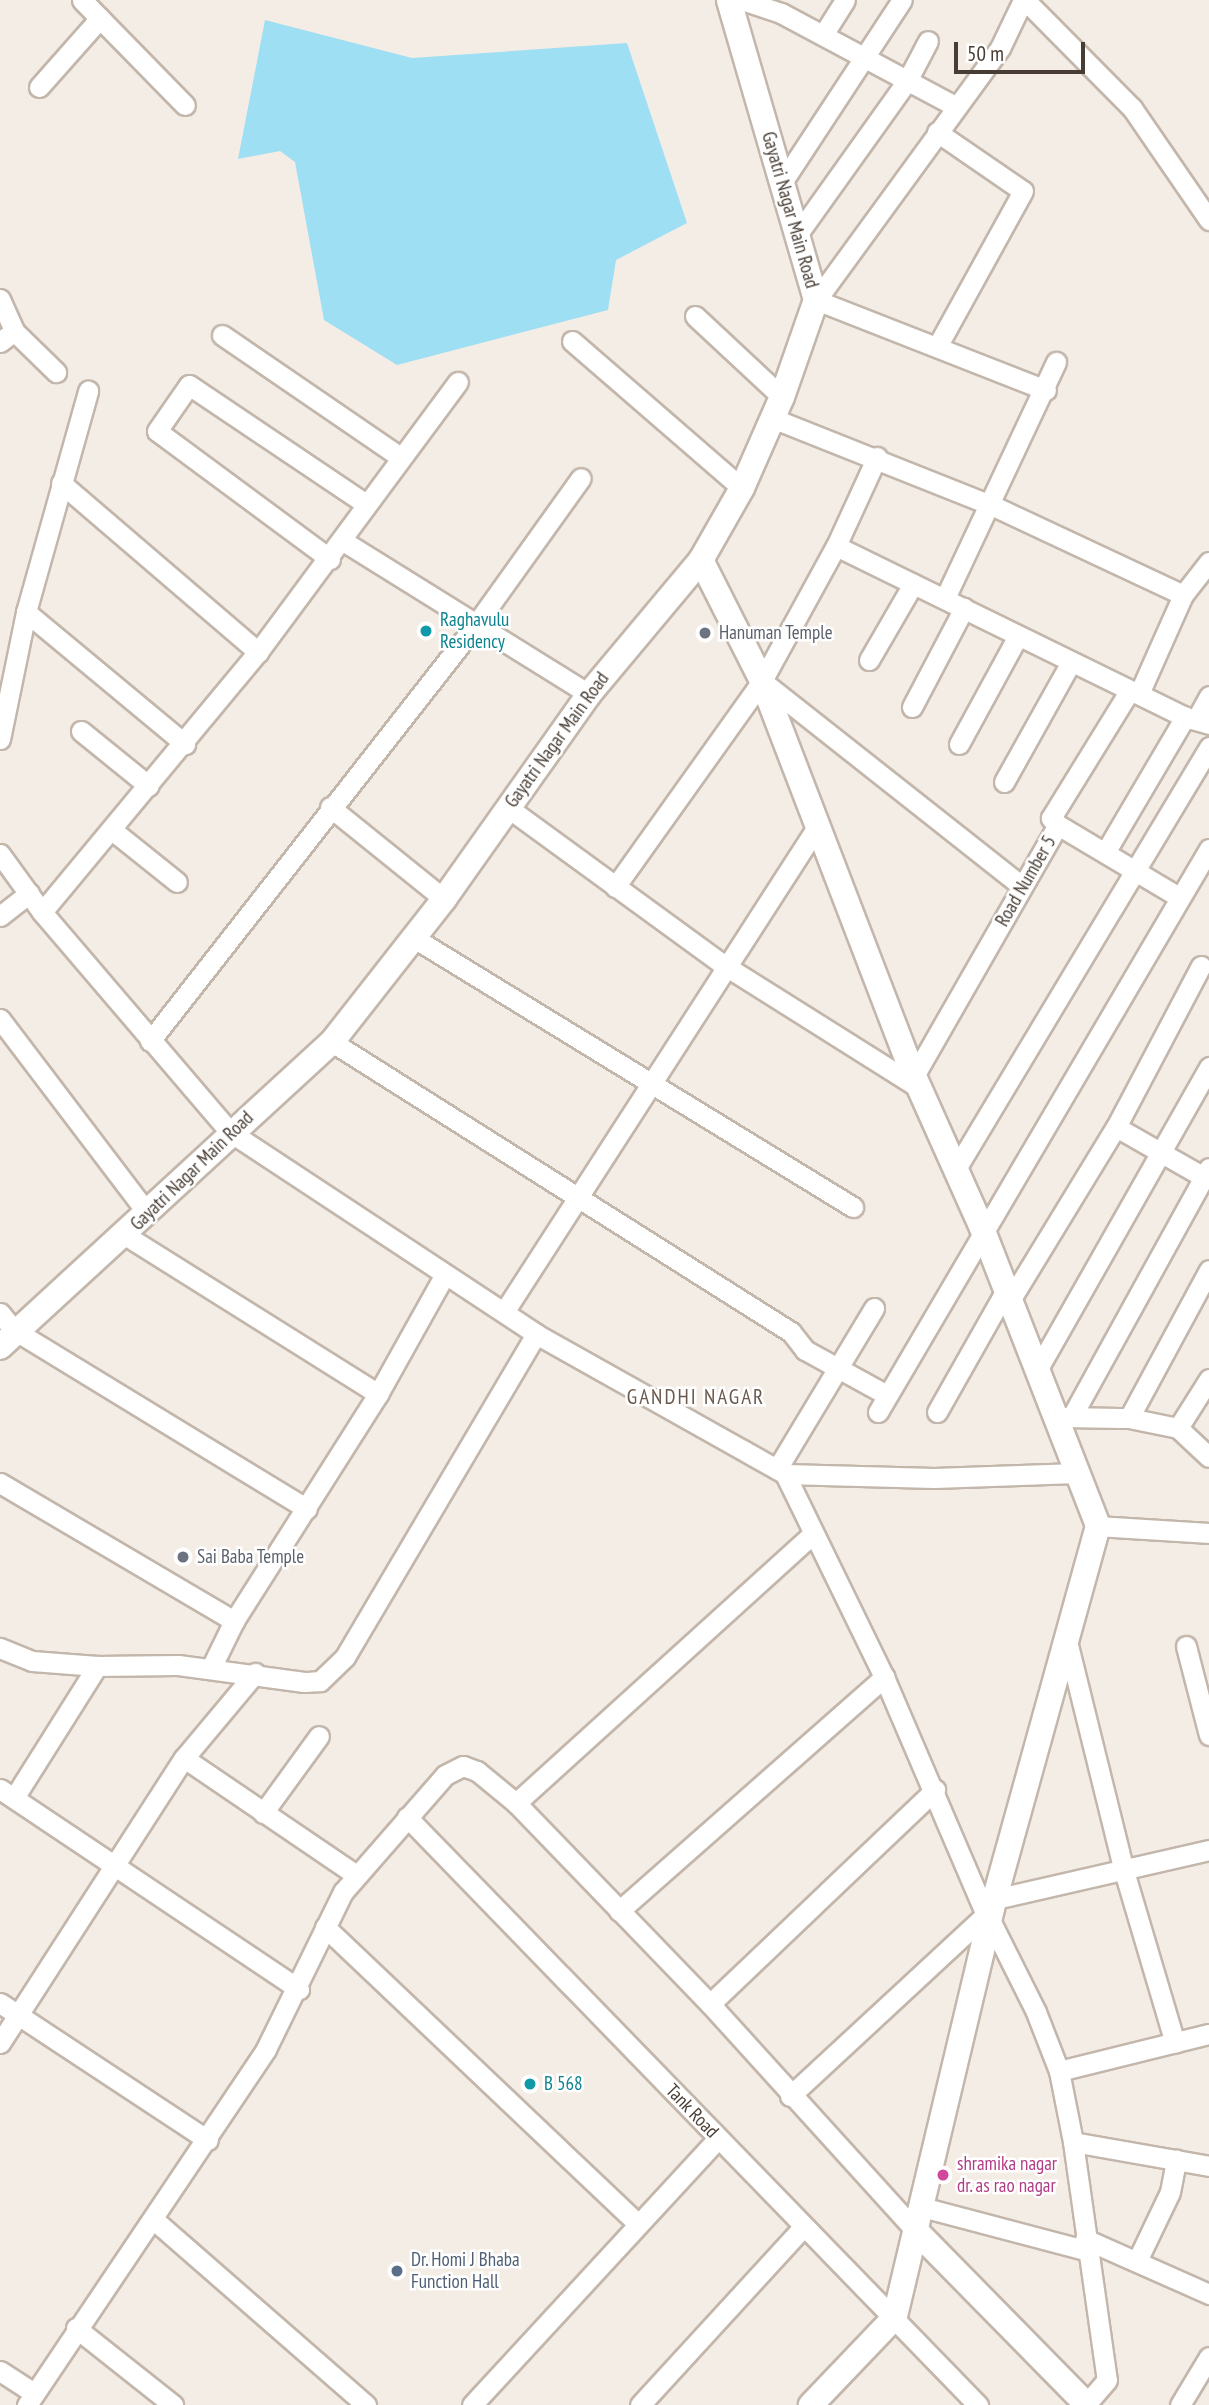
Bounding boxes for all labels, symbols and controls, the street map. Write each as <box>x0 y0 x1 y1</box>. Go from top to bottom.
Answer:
scale bar <box>957 28 1088 72</box>
text: 50 m <box>967 40 1004 67</box>
street label: Gayatri Nagar Main Road <box>757 129 823 291</box>
place label: Raghavulu Residency <box>440 609 509 653</box>
place label: Hanuman Temple <box>719 622 833 644</box>
marker: Raghavulu Residency <box>418 623 434 639</box>
marker: Hanuman Temple <box>697 625 713 641</box>
street label: Gayatri Nagar Main Road <box>500 668 614 812</box>
street label: Road Number 5 <box>991 831 1061 931</box>
street label: Gayatri Nagar Main Road <box>126 1107 258 1235</box>
district label: GANDHI NAGAR <box>628 1384 764 1410</box>
place label: Sai Baba Temple <box>197 1546 305 1568</box>
marker: Sai Baba Temple <box>175 1549 191 1565</box>
place label: B 568 <box>544 2073 583 2095</box>
marker: B 568 <box>522 2076 538 2092</box>
street label: Tank Road <box>661 2079 723 2143</box>
place label: shramika nagar dr. as rao nagar <box>957 2153 1057 2197</box>
marker: shramika nagar dr. as rao nagar <box>935 2167 951 2183</box>
place label: Dr. Homi J Bhaba Function Hall <box>411 2249 521 2293</box>
marker: Dr. Homi J Bhaba Function Hall <box>389 2263 405 2279</box>

